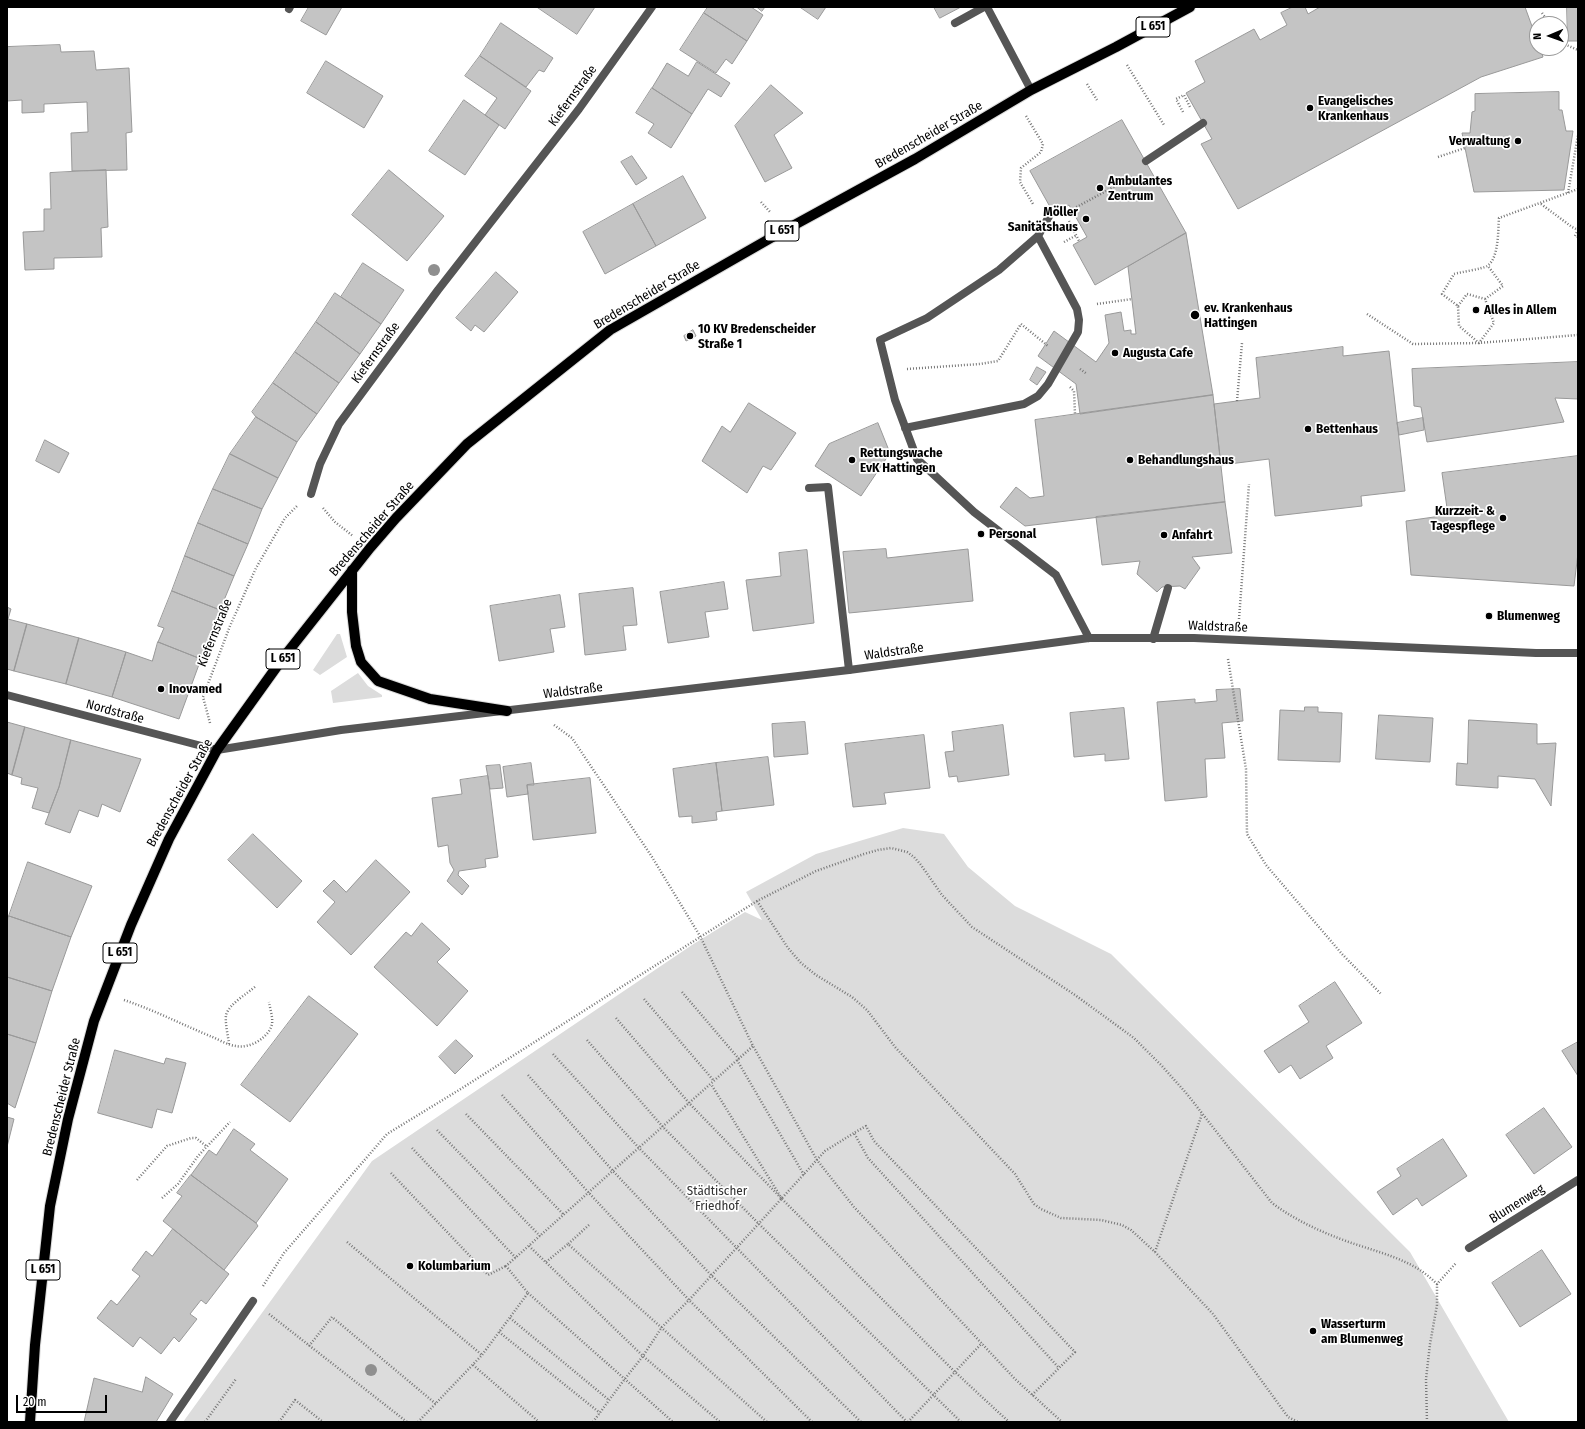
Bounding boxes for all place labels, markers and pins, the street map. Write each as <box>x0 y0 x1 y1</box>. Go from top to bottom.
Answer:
place label: Evangelisches Krankenhaus <box>1318 93 1393 124</box>
marker: Evangelisches Krankenhaus <box>1305 103 1315 113</box>
place label: Verwaltung <box>1449 133 1510 149</box>
marker: Verwaltung <box>1513 136 1523 146</box>
place label: Ambulantes Zentrum <box>1108 173 1172 204</box>
marker: Ambulantes Zentrum <box>1095 183 1105 193</box>
place label: Möller Sanitätshaus <box>1008 204 1078 235</box>
marker: Möller Sanitätshaus <box>1081 214 1091 224</box>
place label: ev. Krankenhaus Hattingen <box>1204 300 1293 331</box>
place label: Alles in Allem <box>1484 302 1557 318</box>
marker: Alles in Allem <box>1471 305 1481 315</box>
marker: ev. Krankenhaus Hattingen <box>1189 309 1201 321</box>
place label: 10 KV Bredenscheider Straße 1 <box>698 321 816 352</box>
marker: 10 KV Bredenscheider Straße 1 <box>685 331 695 341</box>
place label: Augusta Cafe <box>1123 345 1193 361</box>
marker: Augusta Cafe <box>1110 348 1120 358</box>
place label: Bettenhaus <box>1316 421 1378 437</box>
marker: Bettenhaus <box>1303 424 1313 434</box>
place label: Rettungswache EvK Hattingen <box>860 445 943 476</box>
place label: Behandlungshaus <box>1138 452 1234 468</box>
marker: Rettungswache EvK Hattingen <box>847 455 857 465</box>
marker: Behandlungshaus <box>1125 455 1135 465</box>
place label: Kurzzeit- & Tagespflege <box>1431 503 1495 534</box>
marker: Kurzzeit- & Tagespflege <box>1498 513 1508 523</box>
place label: Personal <box>989 526 1036 542</box>
place label: Anfahrt <box>1172 527 1212 543</box>
marker: Personal <box>976 529 986 539</box>
marker: Anfahrt <box>1159 530 1169 540</box>
place label: Blumenweg <box>1497 608 1560 624</box>
marker: Blumenweg <box>1484 611 1494 621</box>
place label: Inovamed <box>169 681 222 697</box>
marker: Inovamed <box>156 684 166 694</box>
place label: Kolumbarium <box>418 1258 491 1274</box>
marker: Kolumbarium <box>405 1261 415 1271</box>
place label: Wasserturm am Blumenweg <box>1321 1316 1403 1347</box>
marker: Wasserturm am Blumenweg <box>1308 1326 1318 1336</box>

